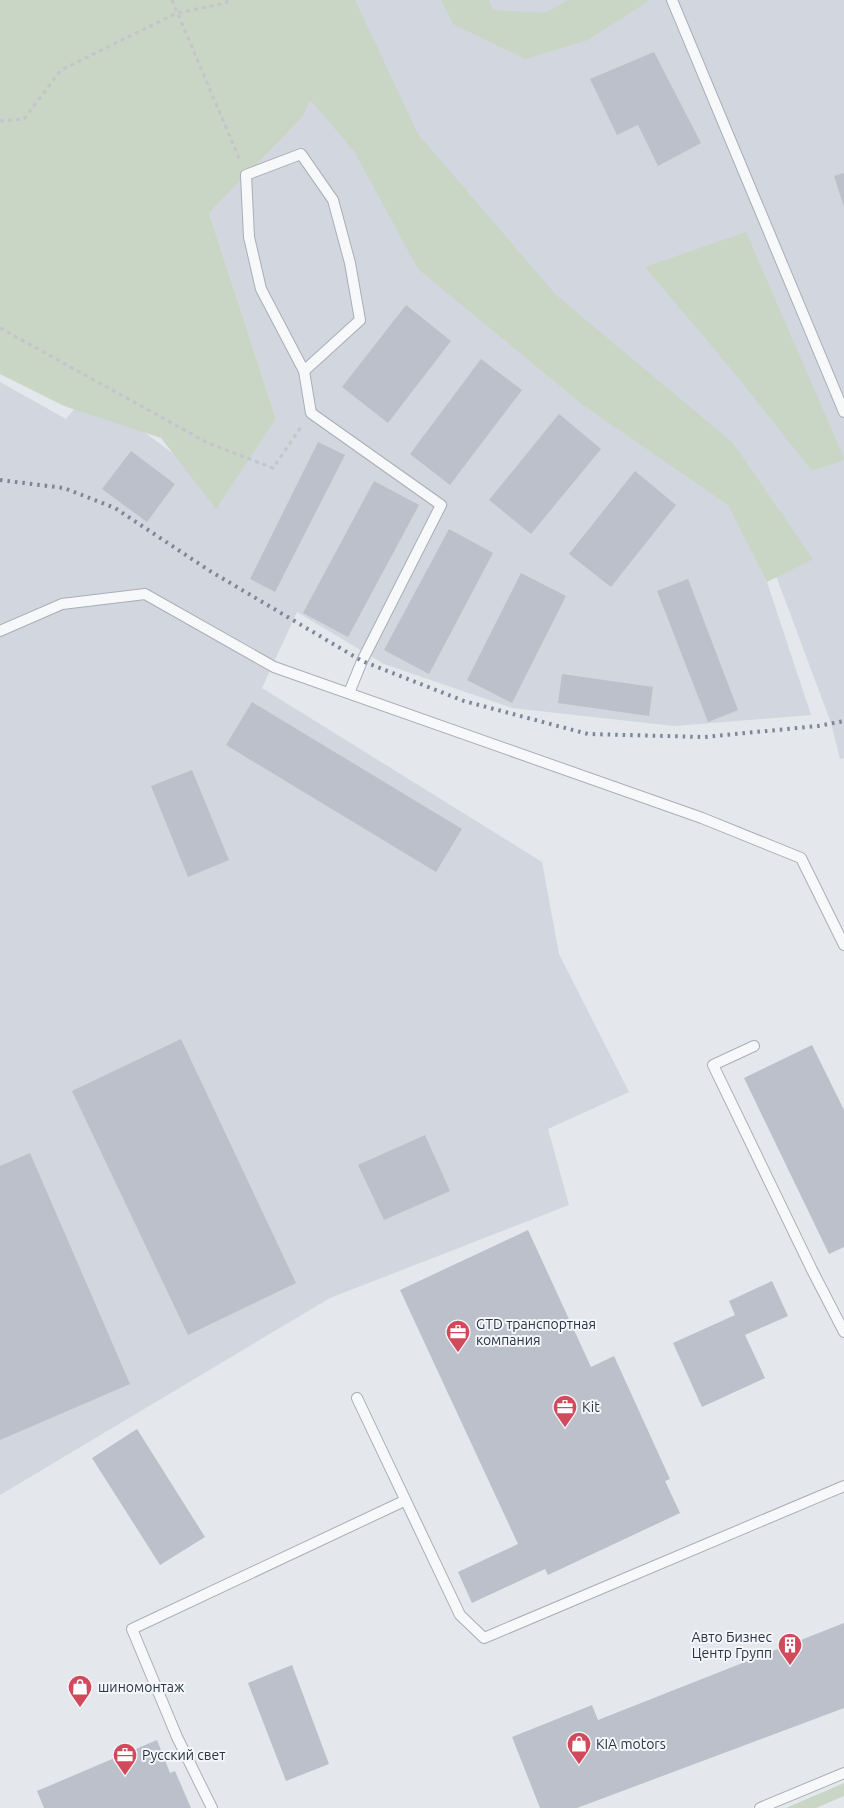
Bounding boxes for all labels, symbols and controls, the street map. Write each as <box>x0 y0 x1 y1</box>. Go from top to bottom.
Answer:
place label: GTD транспортная компания <box>476 1316 596 1348</box>
office icon: GTD транспортная компания <box>445 1319 471 1353</box>
office icon: Kit <box>552 1394 578 1428</box>
place label: Kit <box>582 1399 600 1415</box>
place label: Авто Бизнес Центр Групп <box>692 1629 772 1661</box>
building icon: Авто Бизнес Центр Групп <box>777 1632 803 1666</box>
shop icon: шиномонтаж <box>67 1674 93 1708</box>
place label: шиномонтаж <box>98 1679 185 1695</box>
shop icon: KIA motors <box>566 1731 592 1765</box>
place label: KIA motors <box>596 1736 666 1752</box>
office icon: Русский свет <box>112 1742 138 1776</box>
place label: Русский свет <box>142 1747 225 1763</box>

